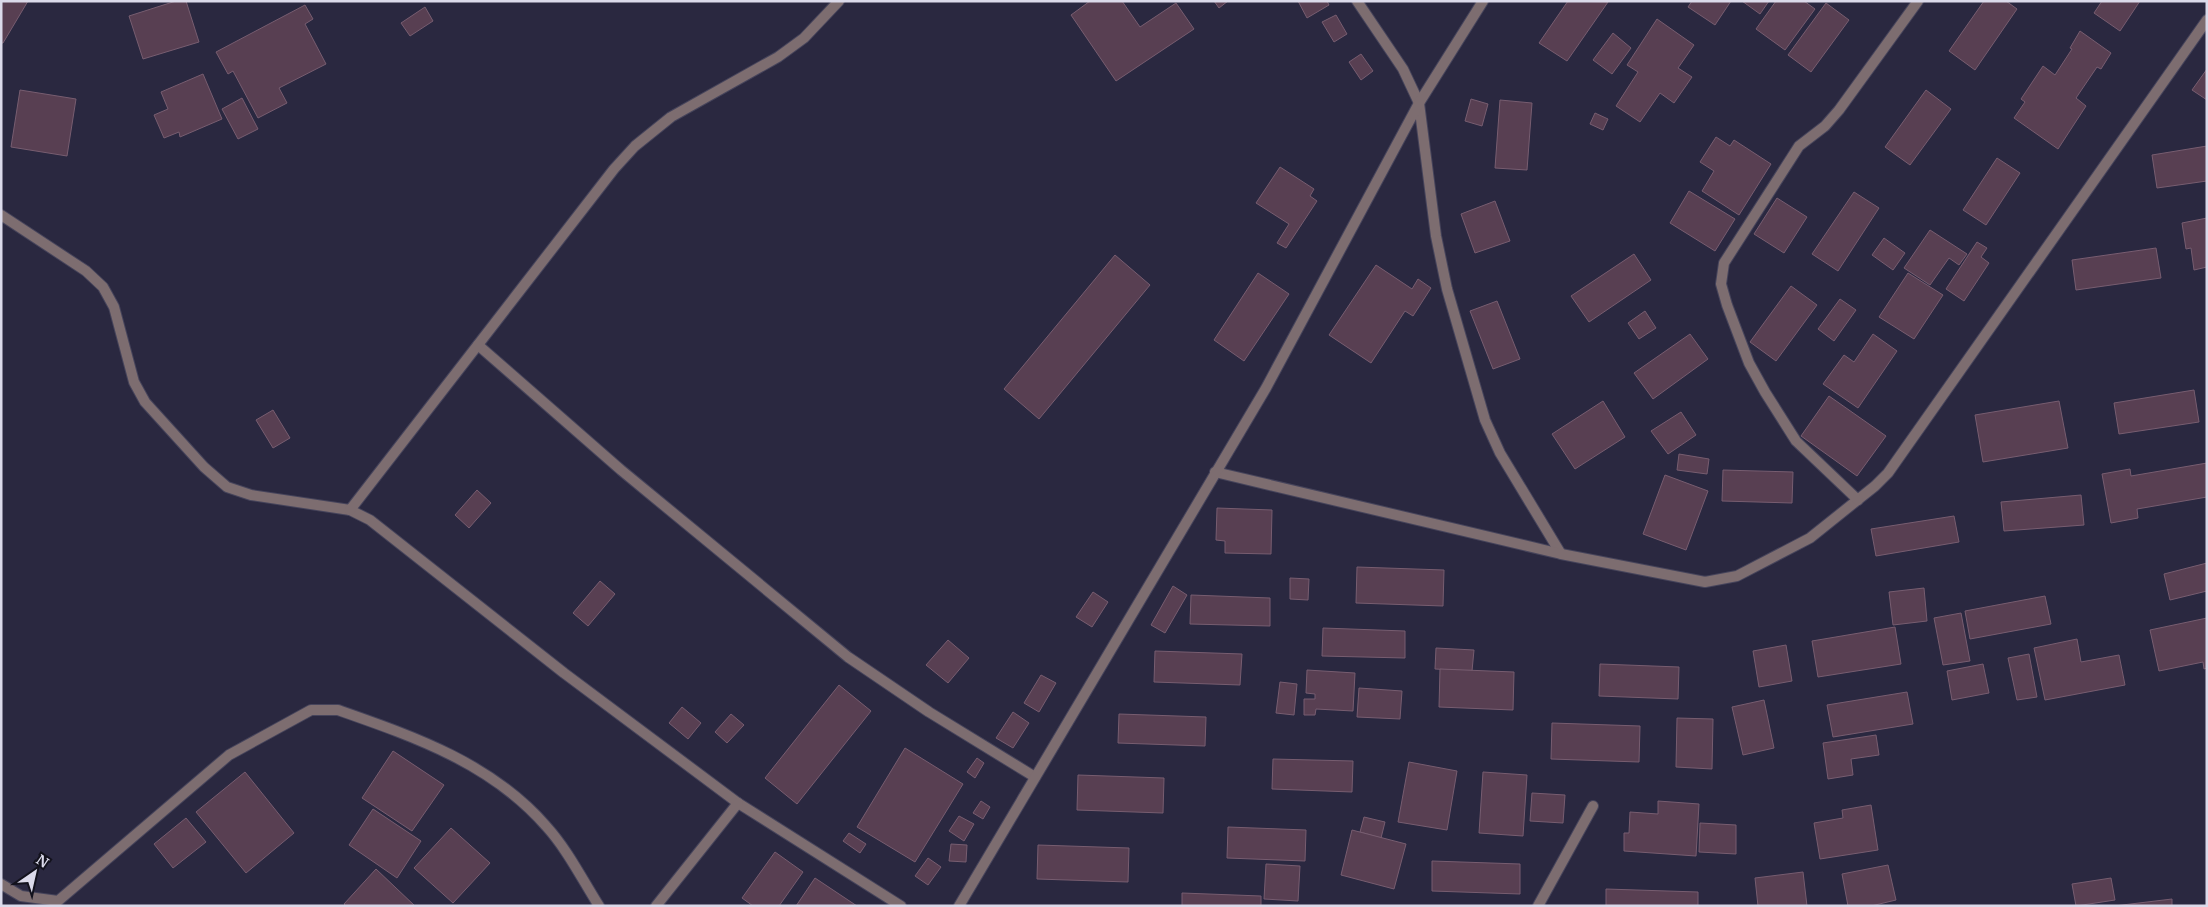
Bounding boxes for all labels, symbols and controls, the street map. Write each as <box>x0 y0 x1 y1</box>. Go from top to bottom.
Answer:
north arrow <box>10 847 60 897</box>
text: N <box>33 851 52 872</box>

